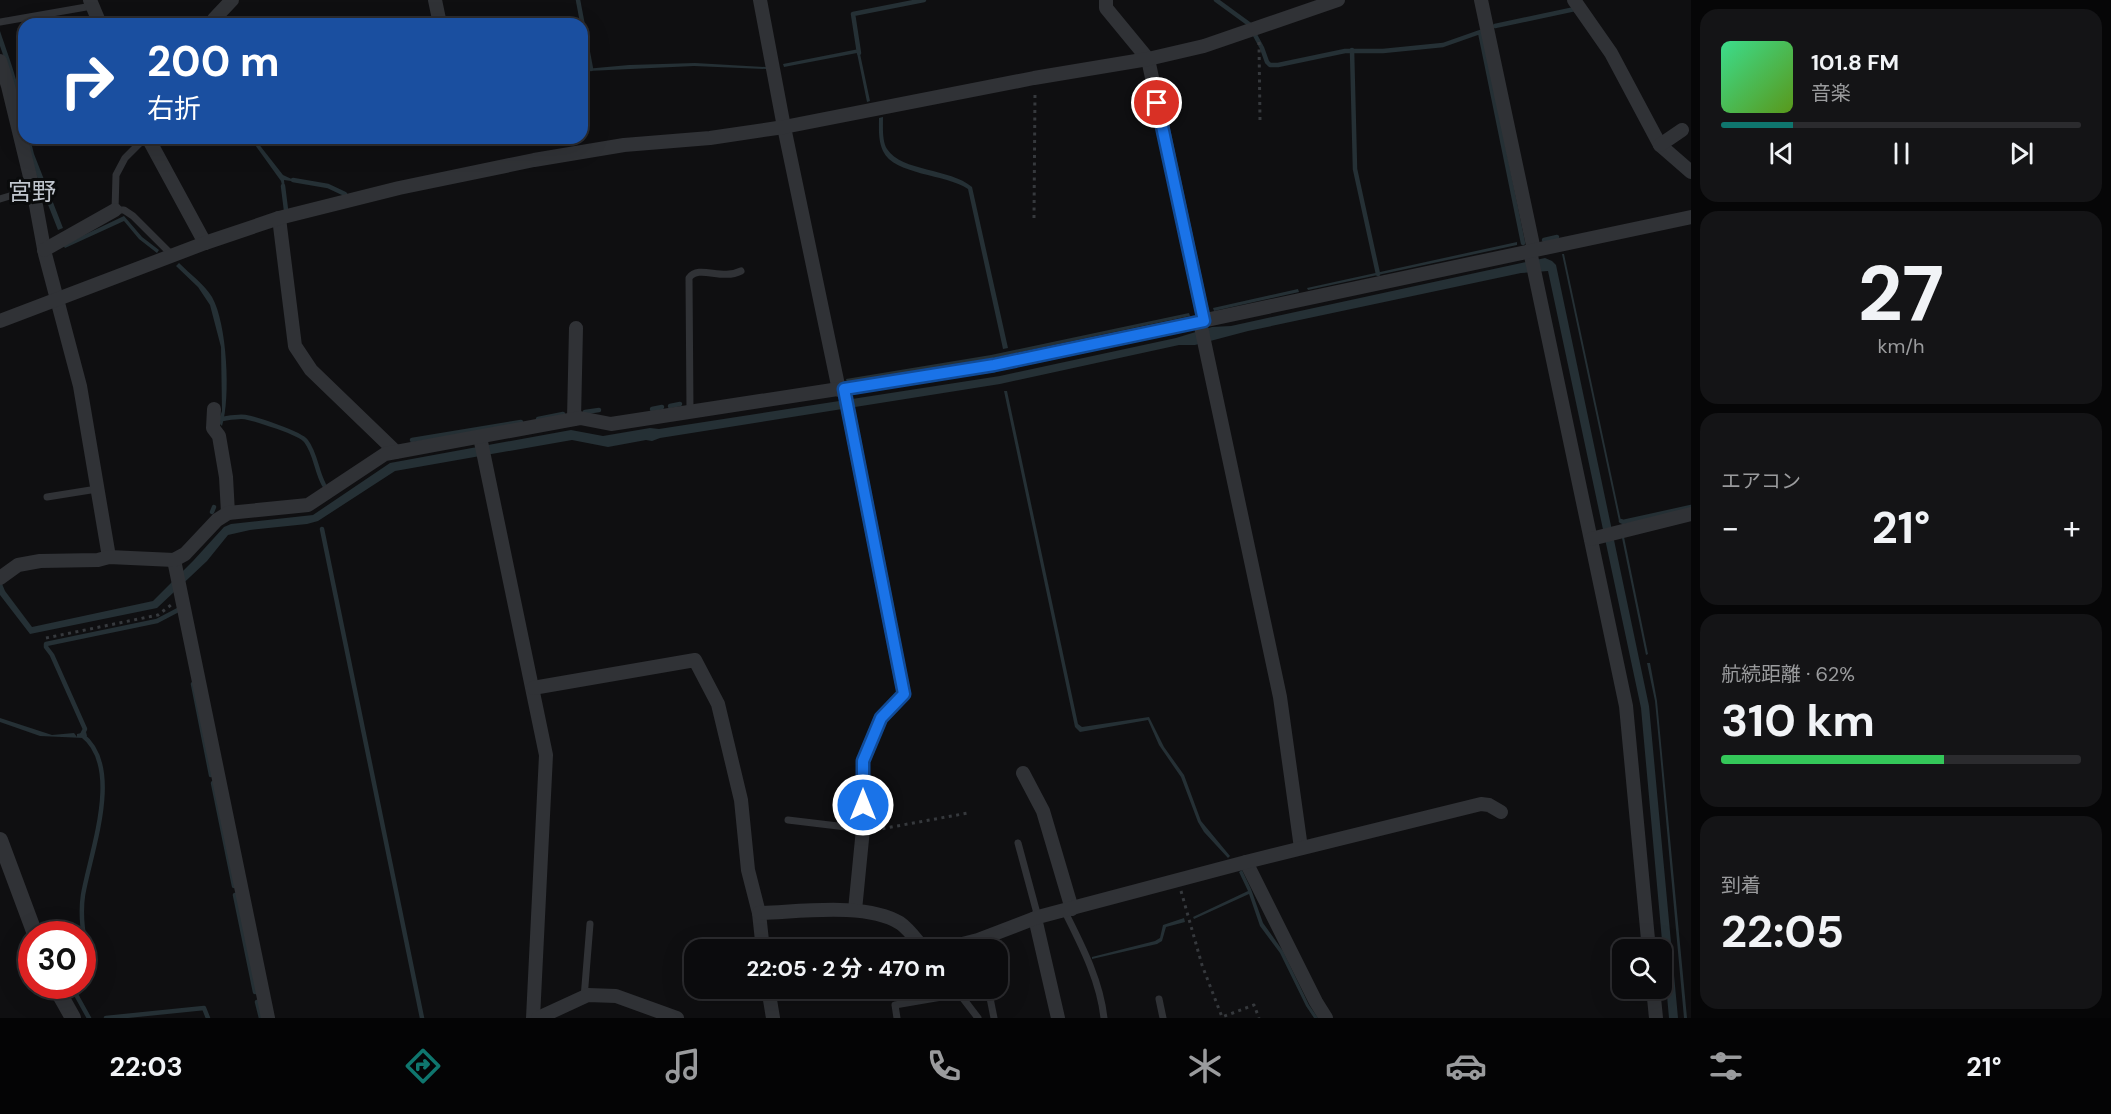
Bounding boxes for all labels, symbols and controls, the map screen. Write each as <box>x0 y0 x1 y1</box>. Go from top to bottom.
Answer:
text: 200 m <box>147 34 280 89</box>
icon: right <box>48 42 126 120</box>
text: 101.8 FM <box>1811 48 1899 77</box>
pin <box>1131 77 1182 128</box>
text: 音楽 <box>1811 80 1851 106</box>
icon: arrive <box>1140 86 1173 119</box>
text: 右折 <box>147 91 201 126</box>
icon: previous <box>1765 137 1798 170</box>
icon: pause <box>1885 137 1918 170</box>
icon: next <box>2005 137 2038 170</box>
district label: 宮野 <box>8 176 56 207</box>
text: 27 <box>1858 243 1944 344</box>
text: km/h <box>1877 333 1925 359</box>
text: エアコン <box>1721 468 1801 494</box>
text: 21° <box>1872 498 1930 557</box>
text: − <box>1721 506 1739 549</box>
text: + <box>2063 506 2081 549</box>
text: 航続距離 · 62% <box>1721 661 1855 687</box>
text: 310 km <box>1721 691 1875 750</box>
position arrow <box>831 773 895 837</box>
text: 到着 <box>1721 872 1761 898</box>
text: 22:05 <box>1721 902 1844 961</box>
speed limit sign: 30 <box>18 921 96 999</box>
map controls <box>1612 939 1672 999</box>
button: search <box>1612 939 1672 999</box>
text: 22:05 · 2 分 · 470 m <box>746 954 946 983</box>
icon: directions <box>402 1045 444 1087</box>
icon: music <box>662 1045 704 1087</box>
icon: phone <box>923 1045 965 1087</box>
icon: climate <box>1184 1045 1226 1087</box>
icon: car <box>1445 1045 1487 1087</box>
icon: filters <box>1705 1045 1747 1087</box>
text: 22:03 <box>109 1049 183 1084</box>
text: 21° <box>1966 1049 2002 1084</box>

